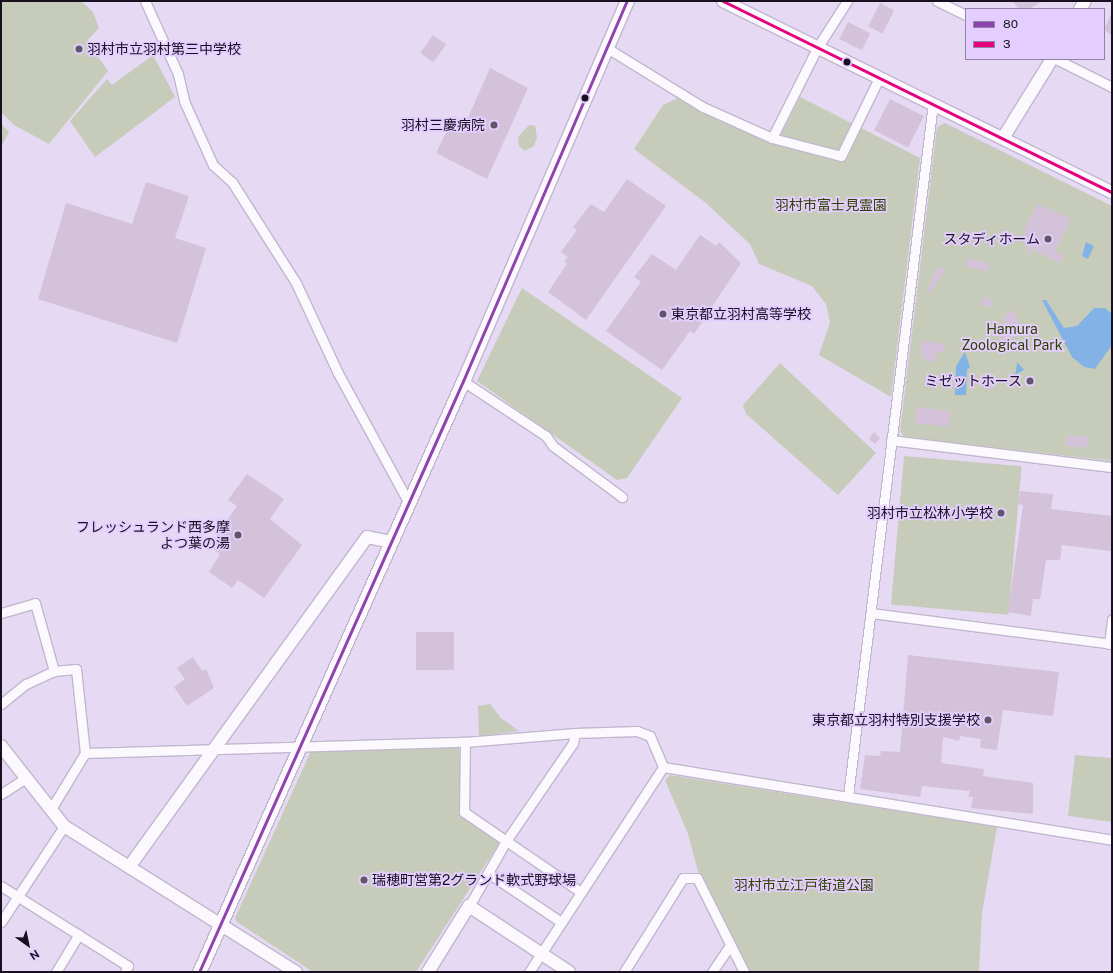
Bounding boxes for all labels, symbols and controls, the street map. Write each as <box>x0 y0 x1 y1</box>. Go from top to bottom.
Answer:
legend <box>965 8 1105 60</box>
text: 80 <box>1003 17 1018 31</box>
text: 3 <box>1003 37 1011 51</box>
place label: 羽村市立羽村第三中学校 <box>87 41 241 57</box>
marker: 羽村市立羽村第三中学校 <box>74 44 84 54</box>
unlabelled marker <box>842 57 852 67</box>
unlabelled marker <box>580 93 590 103</box>
place label: 羽村三慶病院 <box>401 117 485 133</box>
marker: 羽村三慶病院 <box>488 119 500 131</box>
park label: 羽村市富士見霊園 <box>775 197 887 213</box>
place label: スタディホーム <box>942 231 1040 247</box>
marker: スタディホーム <box>1043 234 1053 244</box>
place label: 東京都立羽村高等学校 <box>671 306 811 322</box>
marker: 東京都立羽村高等学校 <box>658 309 668 319</box>
park label: Hamura Zoological Park <box>961 321 1063 354</box>
place label: ミゼットホース <box>924 373 1022 389</box>
marker: ミゼットホース <box>1025 376 1035 386</box>
place label: 羽村市立松林小学校 <box>867 505 993 521</box>
marker: 羽村市立松林小学校 <box>996 508 1006 518</box>
place label: フレッシュランド西多摩 よつ葉の湯 <box>76 519 230 552</box>
marker: フレッシュランド西多摩 よつ葉の湯 <box>233 530 243 540</box>
place label: 東京都立羽村特別支援学校 <box>812 712 980 728</box>
marker: 東京都立羽村特別支援学校 <box>983 715 993 725</box>
place label: 瑞穂町営第2グランド軟式野球場 <box>372 872 576 888</box>
marker: 瑞穂町営第2グランド軟式野球場 <box>359 875 369 885</box>
park label: 羽村市立江戸街道公園 <box>734 877 874 893</box>
north arrow <box>8 925 48 965</box>
text: N <box>28 948 41 962</box>

